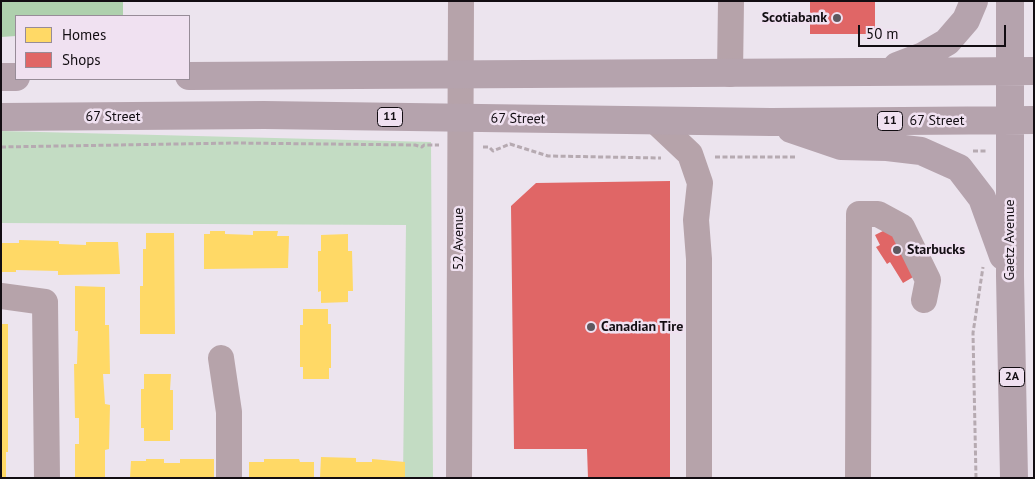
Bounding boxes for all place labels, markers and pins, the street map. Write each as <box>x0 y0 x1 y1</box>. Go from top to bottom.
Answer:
place label: Scotiabank <box>762 10 827 26</box>
marker: Scotiabank <box>831 12 843 24</box>
place label: Starbucks <box>907 242 965 258</box>
marker: Starbucks <box>891 244 903 256</box>
place label: Canadian Tire <box>601 319 683 335</box>
marker: Canadian Tire <box>585 321 597 333</box>

